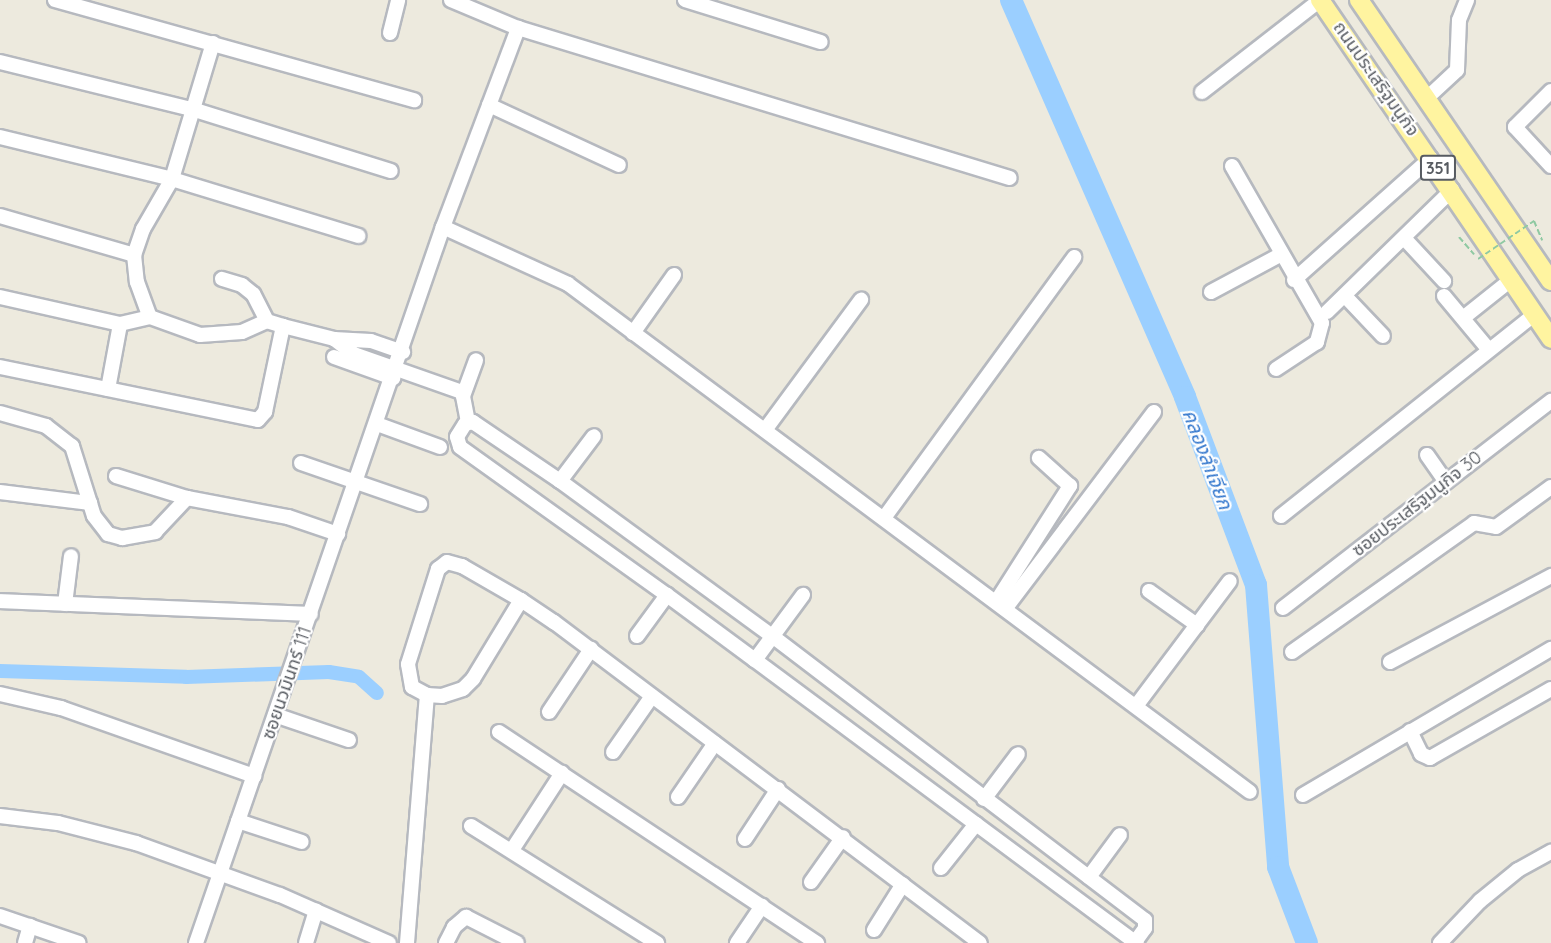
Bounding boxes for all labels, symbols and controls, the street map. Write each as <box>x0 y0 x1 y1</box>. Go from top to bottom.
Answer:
street label: ถนนประเสริฐมนูกิจ <box>1328 17 1424 141</box>
road number: 351 <box>1418 155 1458 181</box>
water label: คลองลำเจียก <box>1178 406 1238 512</box>
street label: ซอยประเสริฐมนูกิจ 30 <box>1348 447 1486 561</box>
street label: ซอยนวมินทร์ 111 <box>258 624 316 742</box>

